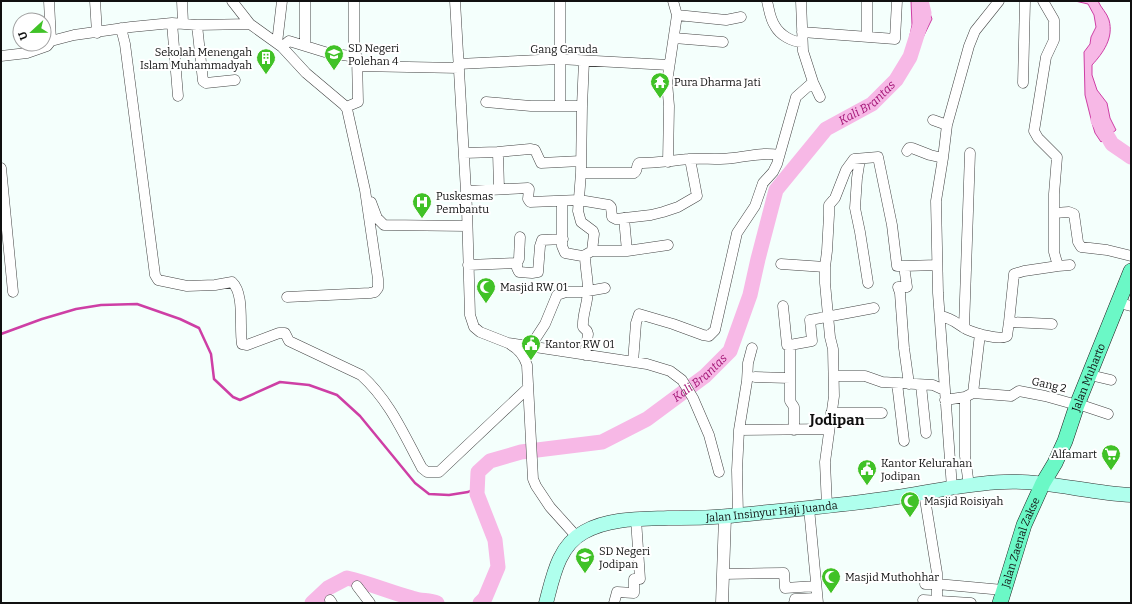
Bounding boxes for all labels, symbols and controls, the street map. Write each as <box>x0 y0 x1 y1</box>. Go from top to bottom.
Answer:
north arrow <box>12 12 52 52</box>
text: U <box>16 29 31 42</box>
place label: SD Negeri Polehan 4 <box>348 42 400 68</box>
school or university icon: SD Negeri Polehan 4 <box>323 43 345 71</box>
street label: Gang Garuda <box>530 43 598 56</box>
place label: Sekolah Menengah Islam Muhammadyah <box>140 46 252 72</box>
building icon: Sekolah Menengah Islam Muhammadyah <box>255 47 277 75</box>
temple icon: Pura Dharma Jati <box>649 71 671 99</box>
place label: Pura Dharma Jati <box>674 76 761 89</box>
water label: Kali Brantas <box>836 78 898 128</box>
place label: Puskesmas Pembantu <box>436 190 493 216</box>
hospital icon: Puskesmas Pembantu <box>411 191 433 219</box>
mosque icon: Masjid RW 01 <box>475 276 497 304</box>
place label: Masjid RW 01 <box>500 281 568 294</box>
public building icon: Kantor RW 01 <box>520 333 542 361</box>
place label: Kantor RW 01 <box>545 338 615 351</box>
street label: Jalan Muharto <box>1069 341 1108 414</box>
water label: Kali Brantas <box>670 351 730 405</box>
street label: Gang 2 <box>1030 375 1068 395</box>
district label: Jodipan <box>809 411 865 429</box>
supermarket icon: Alfamart <box>1100 443 1122 471</box>
place label: Alfamart <box>1051 448 1097 461</box>
place label: Kantor Kelurahan Jodipan <box>880 457 972 483</box>
public building icon: Kantor Kelurahan Jodipan <box>856 458 878 486</box>
mosque icon: Masjid Roisiyah <box>899 490 921 518</box>
place label: Masjid Roisiyah <box>924 495 1003 508</box>
street label: Jalan Zaenal Zakse <box>998 495 1042 590</box>
street label: Jalan Insinyur Haji Juanda <box>704 498 838 524</box>
place label: SD Negeri Jodipan <box>598 545 651 571</box>
school or university icon: SD Negeri Jodipan <box>574 546 596 574</box>
mosque icon: Masjid Muthohhar <box>820 566 842 594</box>
place label: Masjid Muthohhar <box>845 571 939 584</box>

